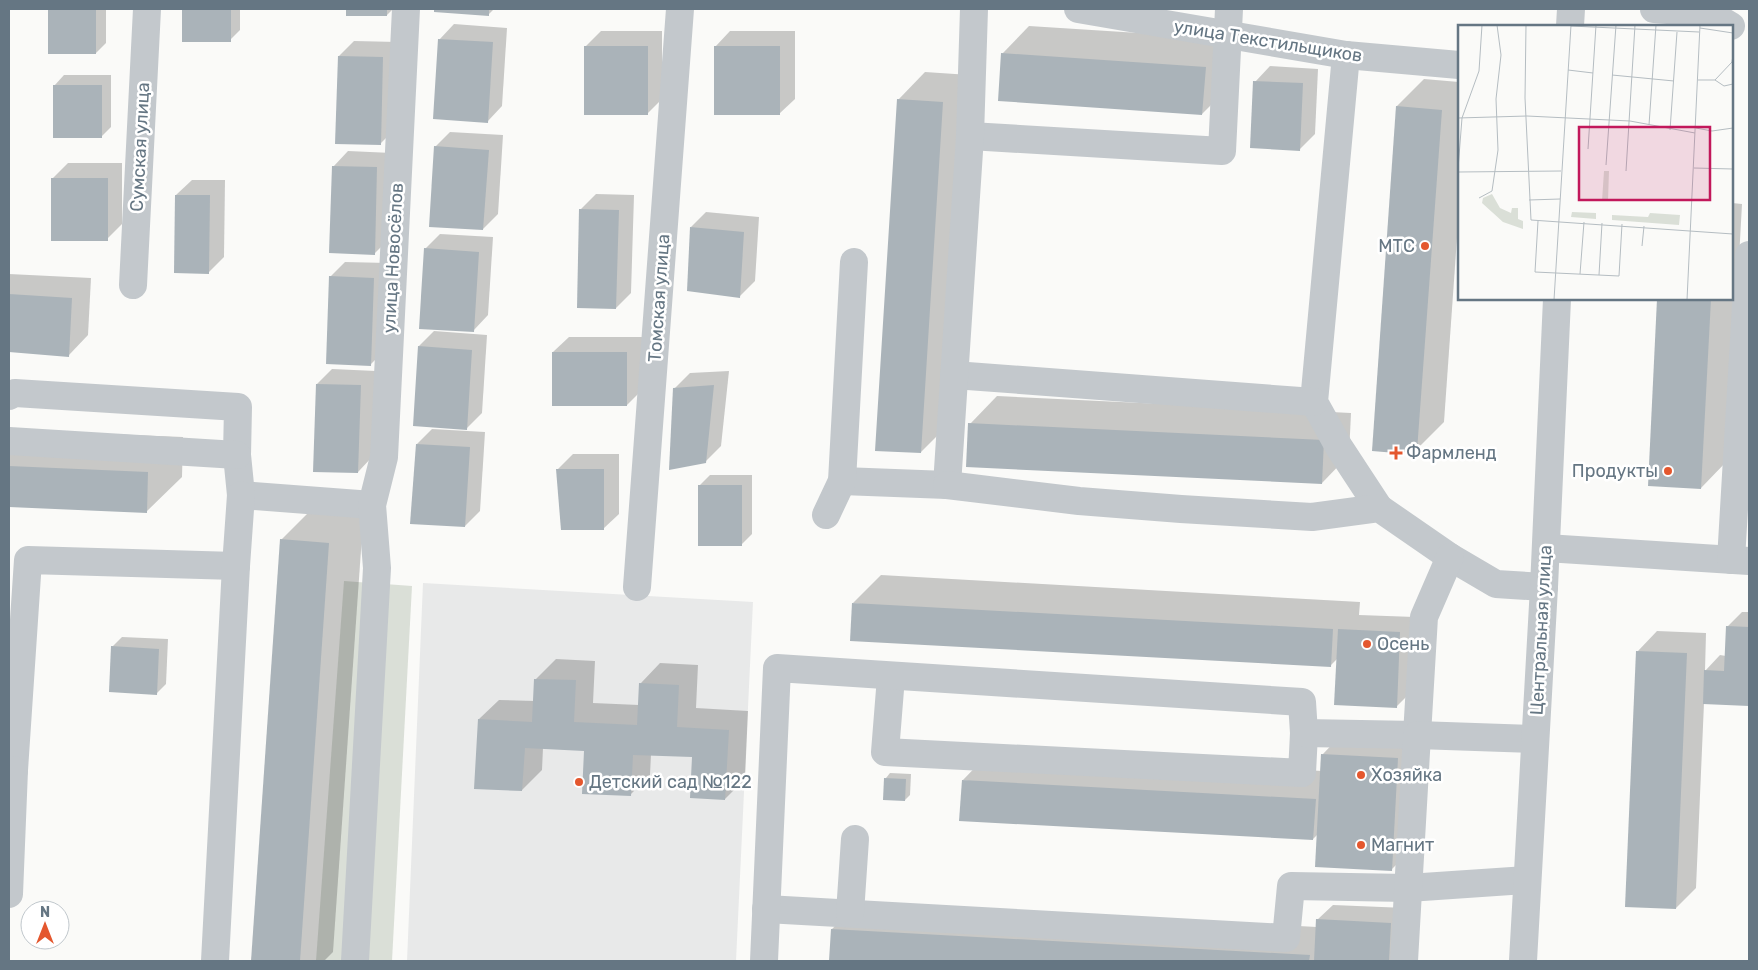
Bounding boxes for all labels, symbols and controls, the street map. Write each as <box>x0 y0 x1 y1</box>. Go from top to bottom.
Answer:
street label: улица Текстильщиков <box>1172 15 1364 67</box>
inset map <box>1458 25 1733 300</box>
street label: Сумская улица <box>126 82 154 212</box>
street label: улица Новосёлов <box>378 182 408 334</box>
street label: Томская улица <box>644 233 674 363</box>
place label: МТС <box>1378 235 1415 257</box>
marker: МТС <box>1419 240 1431 252</box>
place label: Фармленд <box>1406 442 1497 464</box>
marker: Фармленд <box>1390 447 1402 459</box>
place label: Продукты <box>1572 460 1658 482</box>
marker: Продукты <box>1662 465 1674 477</box>
street label: Центральная улица <box>1526 544 1556 716</box>
place label: Осень <box>1377 633 1429 655</box>
marker: Осень <box>1361 638 1373 650</box>
place label: Хозяйка <box>1371 764 1442 786</box>
marker: Хозяйка <box>1355 769 1367 781</box>
place label: Детский сад №122 <box>589 771 752 793</box>
marker: Детский сад №122 <box>573 776 585 788</box>
place label: Магнит <box>1371 834 1434 856</box>
marker: Магнит <box>1355 839 1367 851</box>
north arrow <box>20 900 70 950</box>
text: N <box>40 904 50 921</box>

